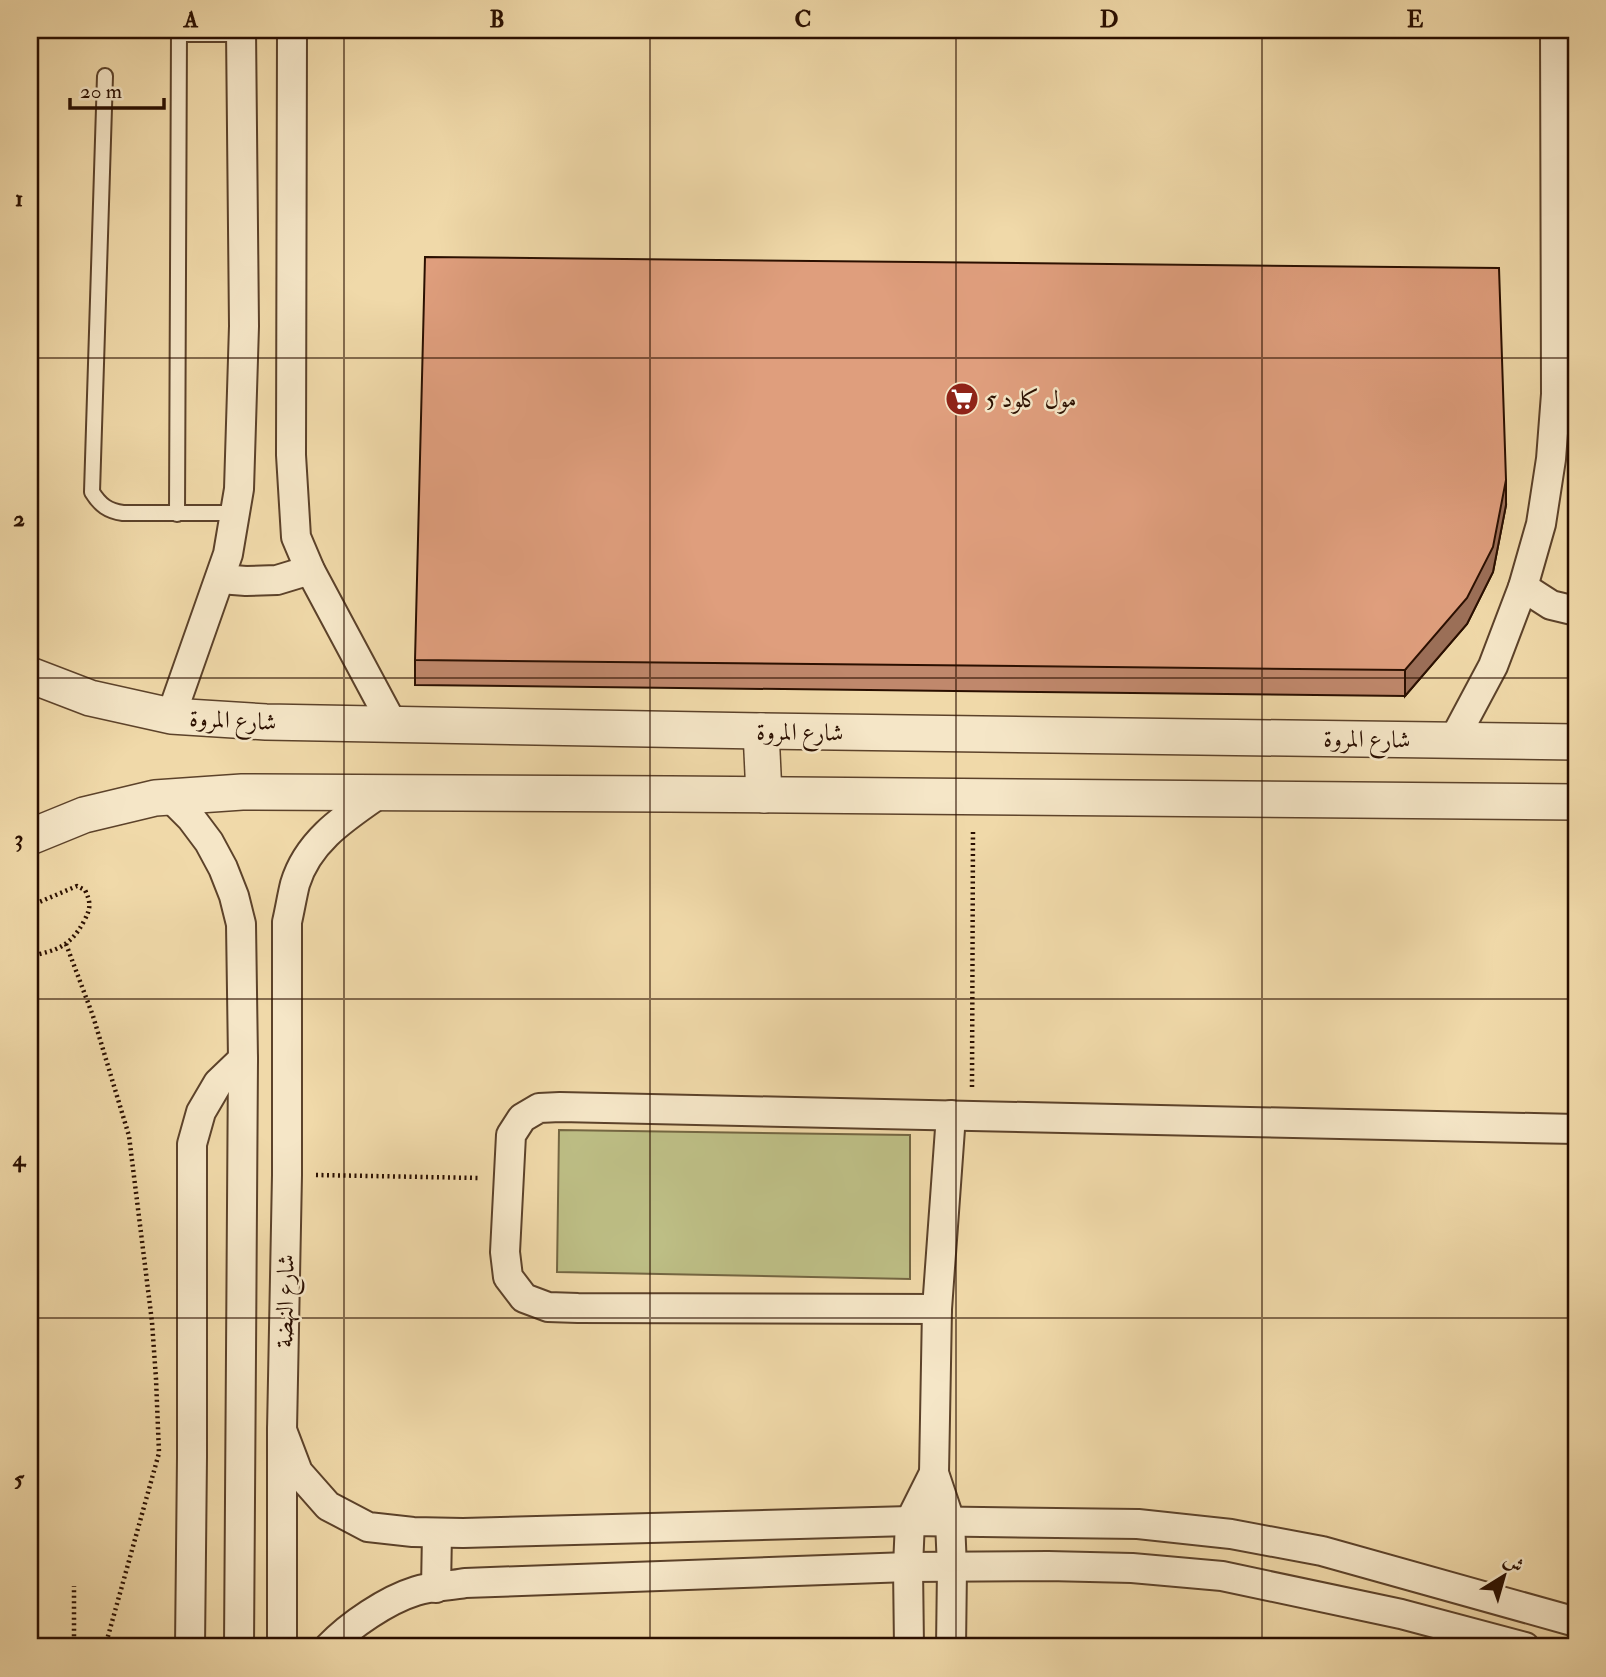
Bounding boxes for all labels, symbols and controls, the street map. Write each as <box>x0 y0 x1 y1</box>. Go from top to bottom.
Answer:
text: A <box>183 5 199 34</box>
text: B <box>489 5 505 34</box>
text: C <box>795 5 811 34</box>
text: D <box>1100 5 1118 34</box>
text: E <box>1407 5 1424 34</box>
scale bar <box>70 66 164 110</box>
text: 20 m <box>80 78 122 105</box>
text: 1 <box>15 184 23 213</box>
supermarket icon: مول كلود 5 <box>943 380 981 418</box>
place label: مول كلود 5 <box>986 384 1077 415</box>
text: 2 <box>13 504 25 533</box>
street label: شارع المروة <box>188 703 277 742</box>
street label: شارع المروة <box>756 716 844 753</box>
street label: شارع المروة <box>1323 723 1411 760</box>
text: 3 <box>15 824 23 853</box>
text: 4 <box>12 1144 27 1173</box>
street label: شارع النهضة <box>269 1254 306 1348</box>
text: 5 <box>14 1464 25 1493</box>
north arrow <box>1470 1540 1540 1610</box>
text: ش <box>1499 1548 1528 1578</box>

